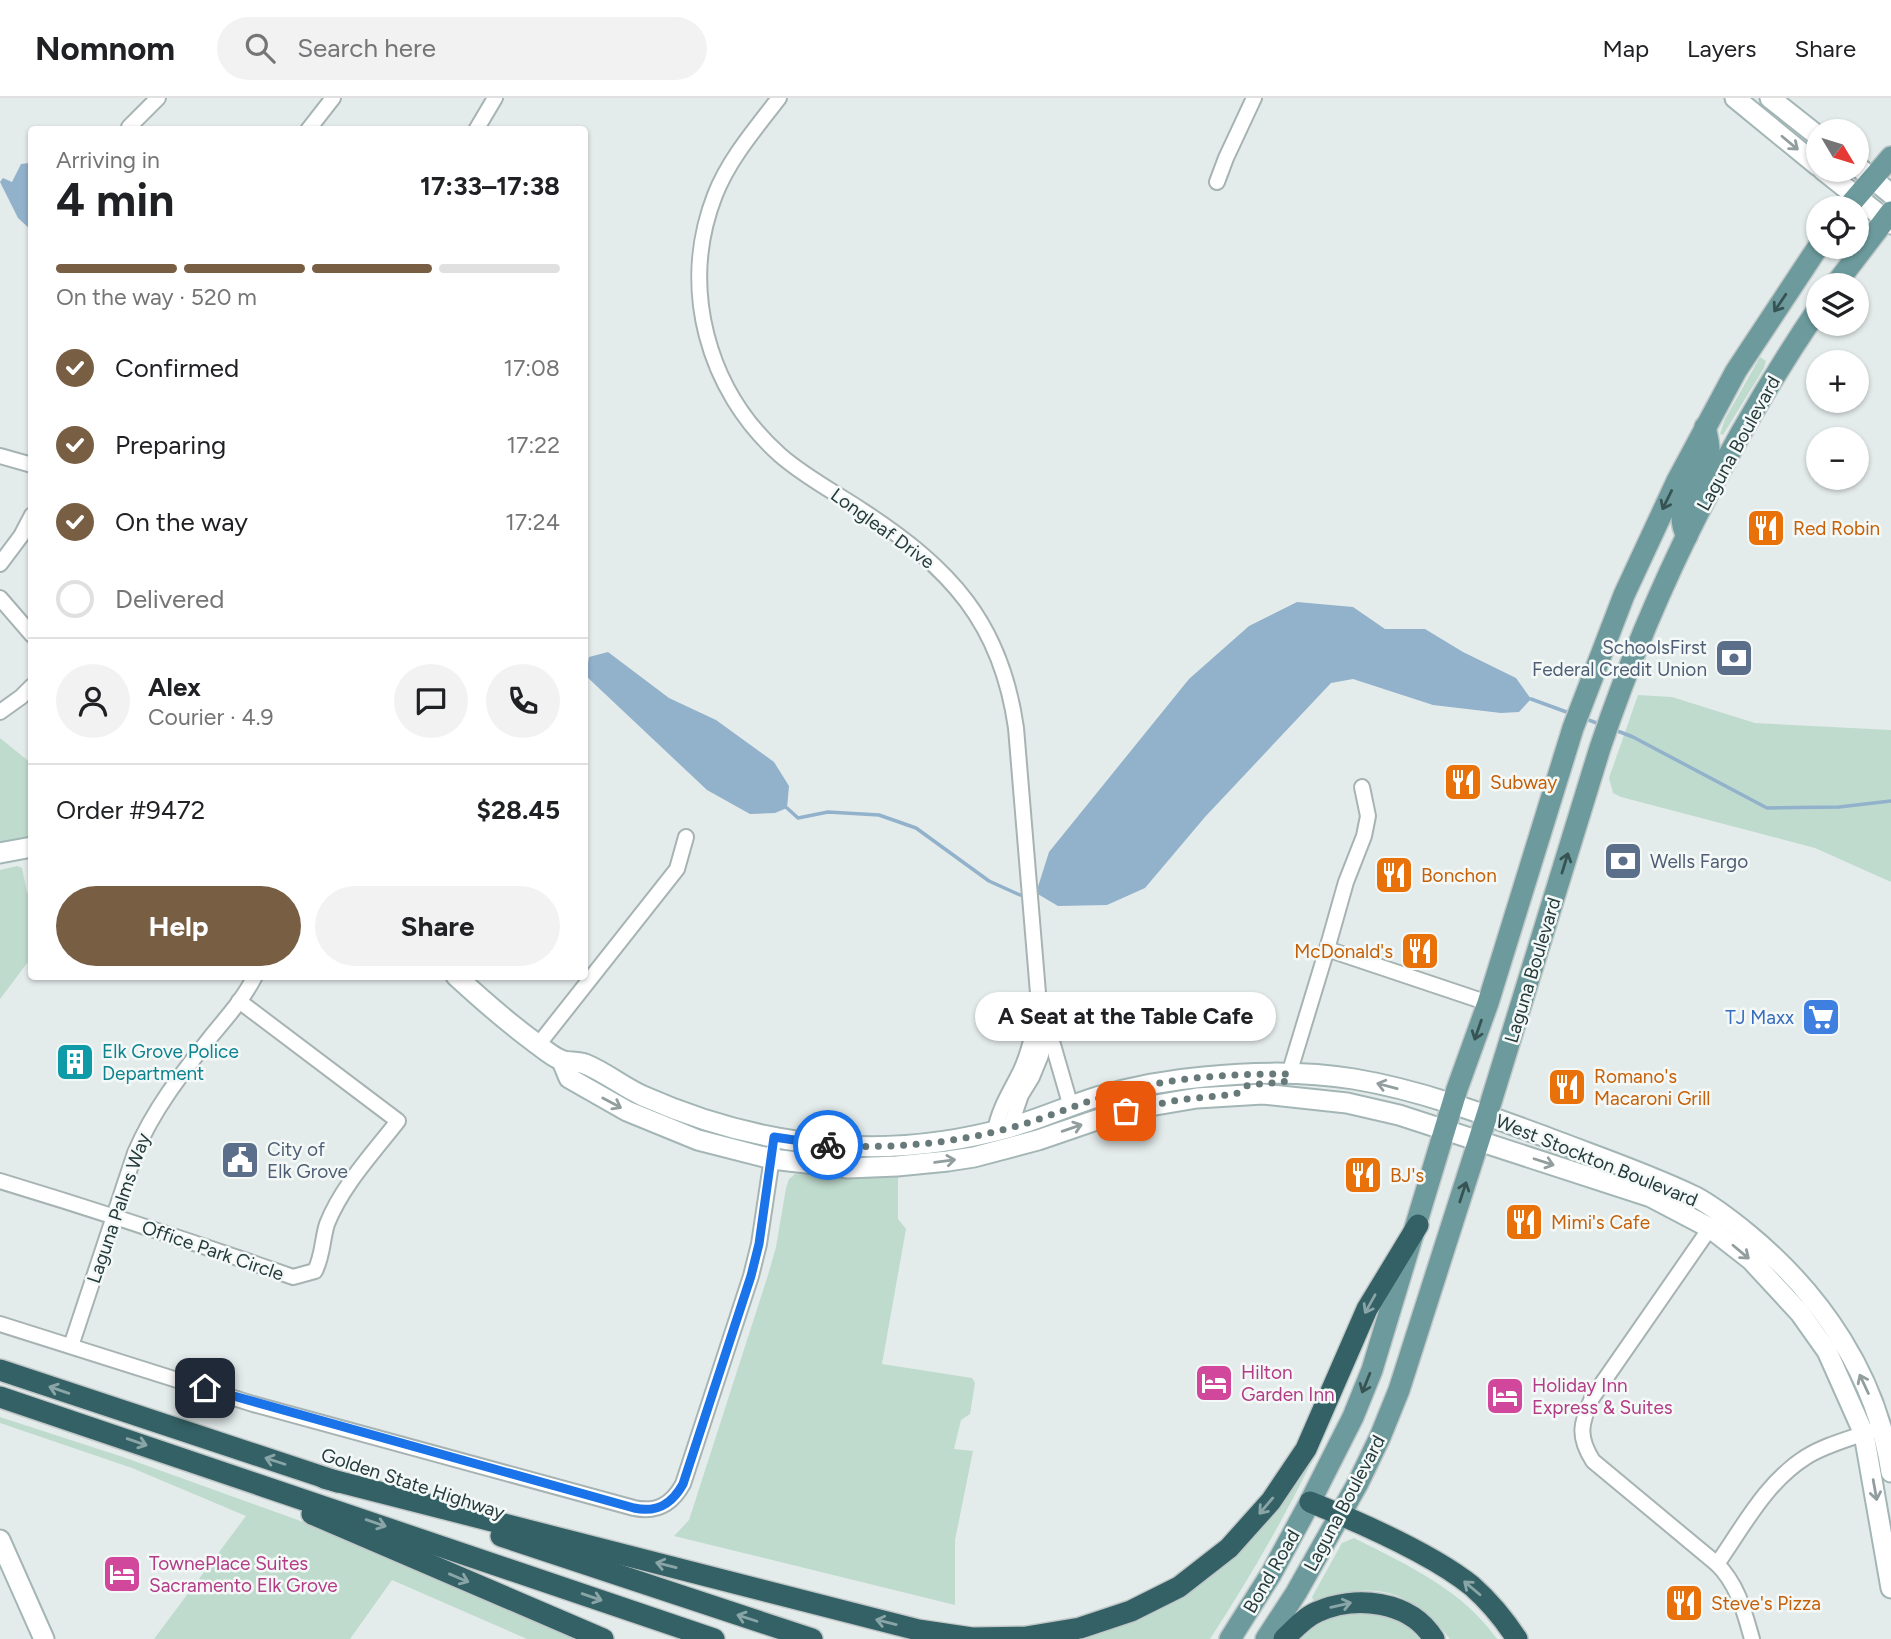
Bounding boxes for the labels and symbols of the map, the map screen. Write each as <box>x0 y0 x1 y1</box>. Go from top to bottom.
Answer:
north arrow <box>1806 119 1869 182</box>
one-way arrow <box>1780 135 1798 150</box>
one-way arrow <box>1773 293 1787 312</box>
street label: Laguna Boulevard <box>1692 372 1785 515</box>
street label: Longleaf Drive <box>826 483 939 574</box>
one-way arrow <box>1660 489 1673 510</box>
restaurant icon: Red Robin <box>1745 507 1787 549</box>
place label: Red Robin <box>1793 517 1880 540</box>
place label: SchoolsFirst Federal Credit Union <box>1532 636 1707 681</box>
bank icon: SchoolsFirst Federal Credit Union <box>1713 637 1755 679</box>
restaurant icon: Subway <box>1442 761 1484 803</box>
place label: Subway <box>1490 771 1557 794</box>
bank icon: Wells Fargo <box>1602 840 1644 882</box>
place label: Wells Fargo <box>1650 850 1748 873</box>
one-way arrow <box>1560 852 1573 874</box>
restaurant icon: Bonchon <box>1373 854 1415 896</box>
place label: Bonchon <box>1421 864 1497 887</box>
street label: Laguna Boulevard <box>1499 895 1566 1046</box>
restaurant icon: McDonald's <box>1399 930 1441 972</box>
place label: McDonald's <box>1294 940 1393 963</box>
callout: A Seat at the Table Cafe <box>976 992 1276 1041</box>
supermarket icon: TJ Maxx <box>1800 996 1842 1038</box>
place label: TJ Maxx <box>1725 1006 1794 1029</box>
one-way arrow <box>1471 1018 1483 1040</box>
place label: Elk Grove Police Department <box>102 1040 239 1085</box>
building icon: Elk Grove Police Department <box>54 1041 96 1083</box>
place label: Romano's Macaroni Grill <box>1594 1065 1711 1110</box>
restaurant icon: Romano's Macaroni Grill <box>1546 1066 1588 1108</box>
one-way arrow <box>1376 1079 1398 1092</box>
pin <box>1096 1081 1156 1141</box>
one-way arrow <box>601 1097 622 1110</box>
street label: West Stockton Boulevard <box>1492 1109 1701 1212</box>
courier <box>793 1110 863 1180</box>
one-way arrow <box>1060 1121 1082 1133</box>
street label: Laguna Palms Way <box>82 1130 155 1286</box>
place label: City of Elk Grove <box>267 1138 348 1183</box>
public building icon: City of Elk Grove <box>219 1139 261 1181</box>
restaurant icon: BJ's <box>1342 1154 1384 1196</box>
one-way arrow <box>933 1155 956 1168</box>
one-way arrow <box>1533 1157 1555 1170</box>
place label: BJ's <box>1390 1164 1424 1187</box>
one-way arrow <box>1457 1182 1470 1204</box>
restaurant icon: Mimi's Cafe <box>1503 1201 1545 1243</box>
place label: Mimi's Cafe <box>1551 1211 1650 1234</box>
street label: Office Park Circle <box>139 1215 287 1286</box>
one-way arrow <box>1732 1245 1750 1260</box>
one-way arrow <box>1363 1294 1377 1314</box>
pin <box>175 1358 235 1418</box>
place label: Hilton Garden Inn <box>1241 1361 1335 1406</box>
hotel icon: Hilton Garden Inn <box>1193 1362 1235 1404</box>
one-way arrow <box>1359 1371 1372 1393</box>
place label: Holiday Inn Express & Suites <box>1532 1374 1673 1419</box>
one-way arrow <box>1857 1374 1871 1395</box>
hotel icon: Holiday Inn Express & Suites <box>1484 1375 1526 1417</box>
one-way arrow <box>49 1383 71 1395</box>
street label: Laguna Boulevard <box>1299 1431 1390 1575</box>
one-way arrow <box>125 1437 147 1449</box>
street label: Golden State Highway <box>318 1443 508 1524</box>
one-way arrow <box>264 1454 286 1467</box>
one-way arrow <box>1869 1478 1882 1501</box>
one-way arrow <box>1259 1496 1274 1514</box>
one-way arrow <box>365 1518 387 1530</box>
street label: Bond Road <box>1238 1525 1305 1617</box>
place label: TownePlace Suites Sacramento Elk Grove <box>149 1552 338 1597</box>
hotel icon: TownePlace Suites Sacramento Elk Grove <box>101 1553 143 1595</box>
one-way arrow <box>655 1558 678 1571</box>
one-way arrow <box>448 1572 470 1585</box>
one-way arrow <box>1464 1580 1482 1596</box>
restaurant icon: Steve's Pizza <box>1663 1582 1705 1624</box>
one-way arrow <box>580 1592 602 1604</box>
place label: Steve's Pizza <box>1711 1592 1821 1615</box>
one-way arrow <box>1329 1598 1352 1611</box>
one-way arrow <box>736 1610 758 1623</box>
one-way arrow <box>875 1615 898 1628</box>

